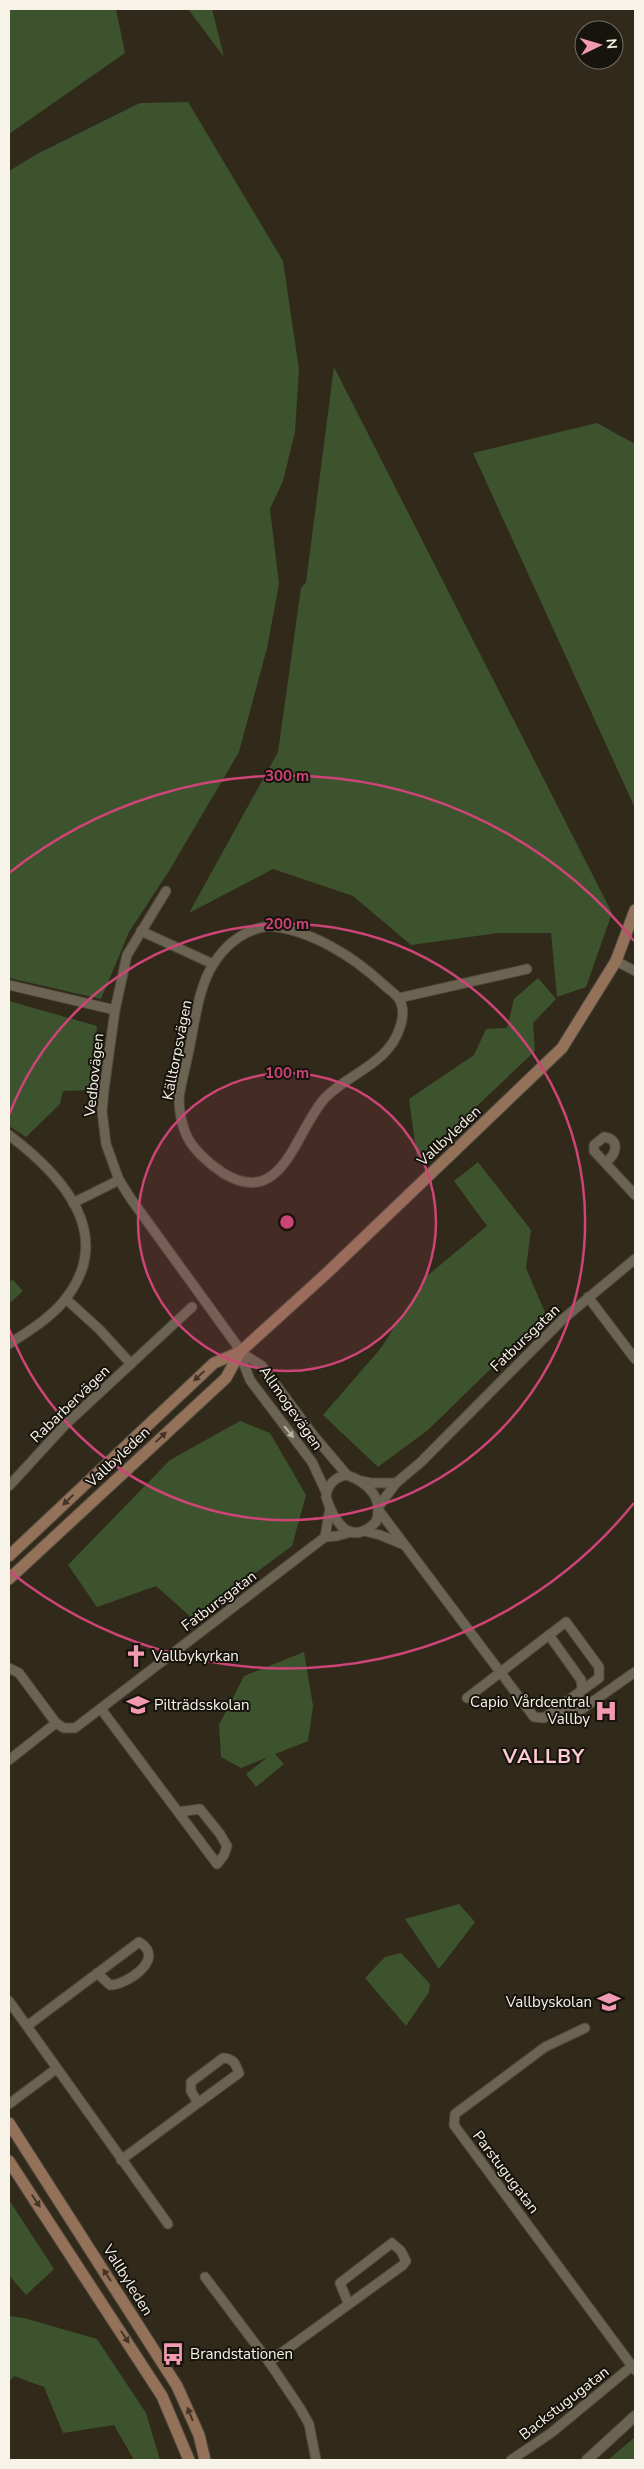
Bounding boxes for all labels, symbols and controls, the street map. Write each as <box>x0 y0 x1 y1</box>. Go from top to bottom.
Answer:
north arrow <box>574 20 624 70</box>
text: N <box>602 38 621 50</box>
text: 300 m <box>265 766 309 786</box>
text: 200 m <box>265 914 309 934</box>
street label: Källtorpsvägen <box>157 998 197 1102</box>
street label: Vedbovägen <box>80 1032 108 1119</box>
text: 100 m <box>265 1063 309 1083</box>
street label: Vallbyleden <box>412 1101 485 1171</box>
centre of rings <box>278 1213 296 1231</box>
street label: Fatbursgatan <box>486 1300 564 1376</box>
street label: Rabarbervägen <box>26 1361 114 1447</box>
street label: Allmogevägen <box>255 1362 327 1454</box>
one-way arrow <box>194 1370 206 1382</box>
street label: Vallbyleden <box>81 1422 154 1492</box>
one-way arrow <box>283 1425 294 1438</box>
one-way arrow <box>154 1431 166 1443</box>
one-way arrow <box>62 1493 74 1505</box>
street label: Fatbursgatan <box>177 1566 261 1636</box>
church icon: Vallbykyrkan <box>123 1643 149 1669</box>
place label: Vallbykyrkan <box>151 1646 239 1666</box>
school or university icon: Pilträdsskolan <box>125 1692 151 1718</box>
place label: Capio Vårdcentral Vallby <box>470 1692 591 1729</box>
place label: Pilträdsskolan <box>154 1695 250 1715</box>
hospital icon: Capio Vårdcentral Vallby <box>593 1698 619 1724</box>
district label: VALLBY <box>502 1743 585 1770</box>
school or university icon: Vallbyskolan <box>596 1989 622 2015</box>
place label: Vallbyskolan <box>505 1992 592 2012</box>
street label: Parstugugatan <box>468 2127 544 2217</box>
one-way arrow <box>31 2195 41 2208</box>
street label: Vallbyleden <box>98 2240 158 2319</box>
one-way arrow <box>102 2268 112 2281</box>
one-way arrow <box>120 2330 130 2344</box>
bus stop icon: Brandstationen <box>160 2341 186 2367</box>
place label: Brandstationen <box>190 2344 293 2364</box>
street label: Backstugugatan <box>515 2362 613 2444</box>
one-way arrow <box>186 2406 194 2421</box>

